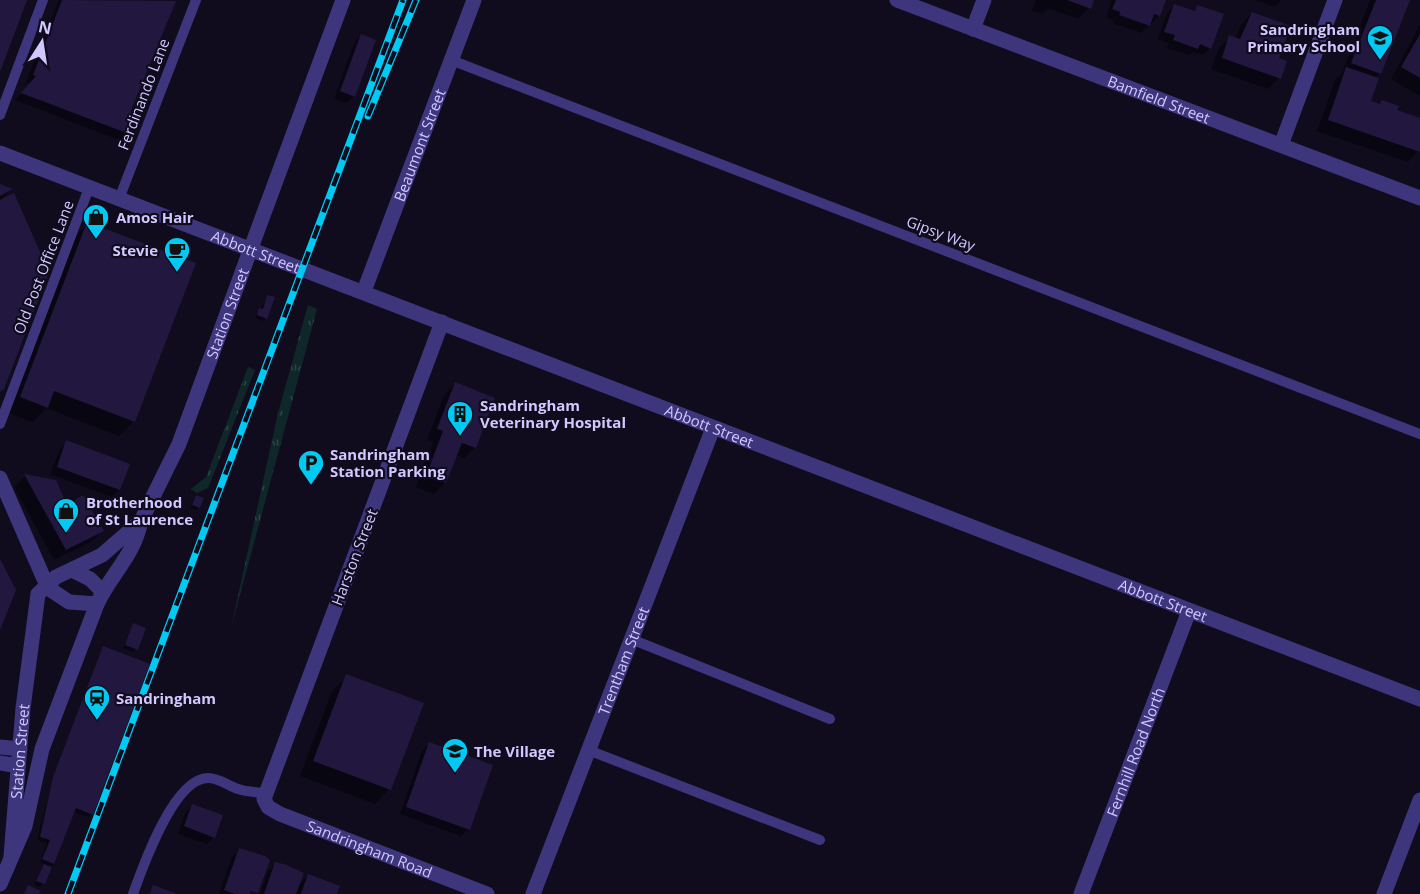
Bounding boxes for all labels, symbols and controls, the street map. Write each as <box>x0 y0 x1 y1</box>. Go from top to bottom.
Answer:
north arrow <box>12 12 72 72</box>
text: N <box>36 15 54 39</box>
place label: Sandringham Primary School <box>1247 19 1360 56</box>
school or university icon: Sandringham Primary School <box>1365 23 1395 61</box>
street label: Ferdinando Lane <box>113 35 173 153</box>
street label: Bamfield Street <box>1105 71 1213 128</box>
street label: Beaumont Street <box>389 86 450 204</box>
street label: Old Post Office Lane <box>8 197 78 337</box>
shop icon: Amos Hair <box>81 202 111 240</box>
place label: Amos Hair <box>116 207 194 227</box>
street label: Gipsy Way <box>904 211 979 255</box>
street label: Abbott Street <box>209 225 303 277</box>
cafe icon: Stevie <box>162 235 192 273</box>
place label: Stevie <box>112 240 158 260</box>
street label: Station Street <box>201 265 253 361</box>
place label: Sandringham Veterinary Hospital <box>480 395 626 432</box>
building icon: Sandringham Veterinary Hospital <box>445 399 475 437</box>
street label: Abbott Street <box>662 400 757 452</box>
place label: Sandringham Station Parking <box>330 444 446 481</box>
parking icon: Sandringham Station Parking <box>296 448 326 486</box>
place label: Brotherhood of St Laurence <box>86 492 193 529</box>
shop icon: Brotherhood of St Laurence <box>51 496 81 534</box>
street label: Harston Street <box>326 506 382 608</box>
street label: Abbott Street <box>1116 574 1210 626</box>
street label: Trentham Street <box>593 604 653 718</box>
station icon: Sandringham <box>82 683 112 721</box>
street label: Fernhill Road North <box>1101 685 1169 819</box>
place label: Sandringham <box>116 688 216 708</box>
street label: Station Street <box>6 703 33 800</box>
school or university icon: The Village <box>440 736 470 774</box>
place label: The Village <box>474 741 555 761</box>
street label: Sandringham Road <box>304 815 435 882</box>

